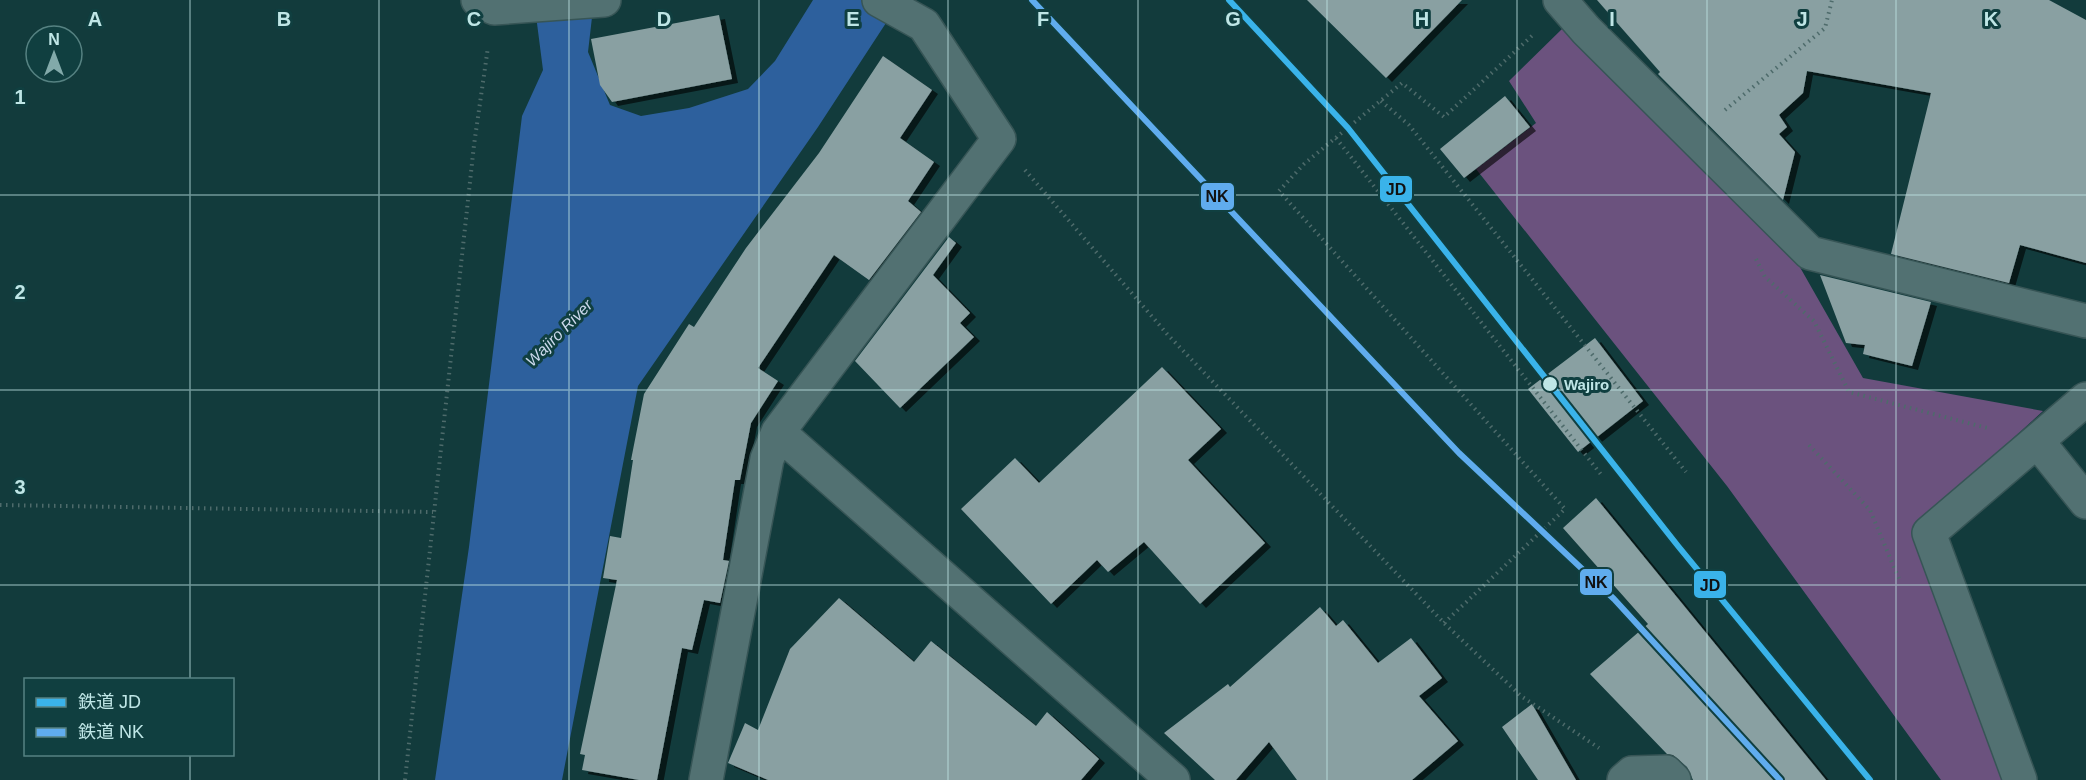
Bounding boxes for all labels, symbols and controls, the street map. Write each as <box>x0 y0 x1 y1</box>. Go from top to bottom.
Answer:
text: A <box>88 8 102 30</box>
text: B <box>277 8 291 30</box>
text: C <box>467 8 481 30</box>
text: D <box>657 8 671 30</box>
text: E <box>846 8 860 30</box>
text: F <box>1037 8 1049 30</box>
text: G <box>1225 8 1241 30</box>
text: H <box>1415 8 1429 30</box>
text: I <box>1609 8 1615 30</box>
text: J <box>1796 8 1808 30</box>
text: K <box>1984 8 1999 30</box>
north arrow <box>24 24 84 84</box>
text: N <box>48 31 60 48</box>
text: 1 <box>14 86 26 108</box>
line badge: JD <box>1379 175 1413 203</box>
text: JD <box>1386 181 1406 198</box>
line badge: NK <box>1200 182 1235 211</box>
text: NK <box>1205 188 1229 205</box>
text: 2 <box>14 281 26 303</box>
water label: Wajiro River <box>522 296 596 370</box>
marker: Wajiro <box>1541 375 1559 393</box>
place label: Wajiro <box>1564 376 1609 393</box>
text: 3 <box>14 476 26 498</box>
line badge: NK <box>1579 568 1613 596</box>
line badge: JD <box>1693 570 1727 599</box>
text: NK <box>1584 574 1608 591</box>
text: JD <box>1700 577 1720 594</box>
legend <box>24 678 234 756</box>
text: 鉄道 JD <box>78 692 141 712</box>
text: 鉄道 NK <box>78 722 144 742</box>

